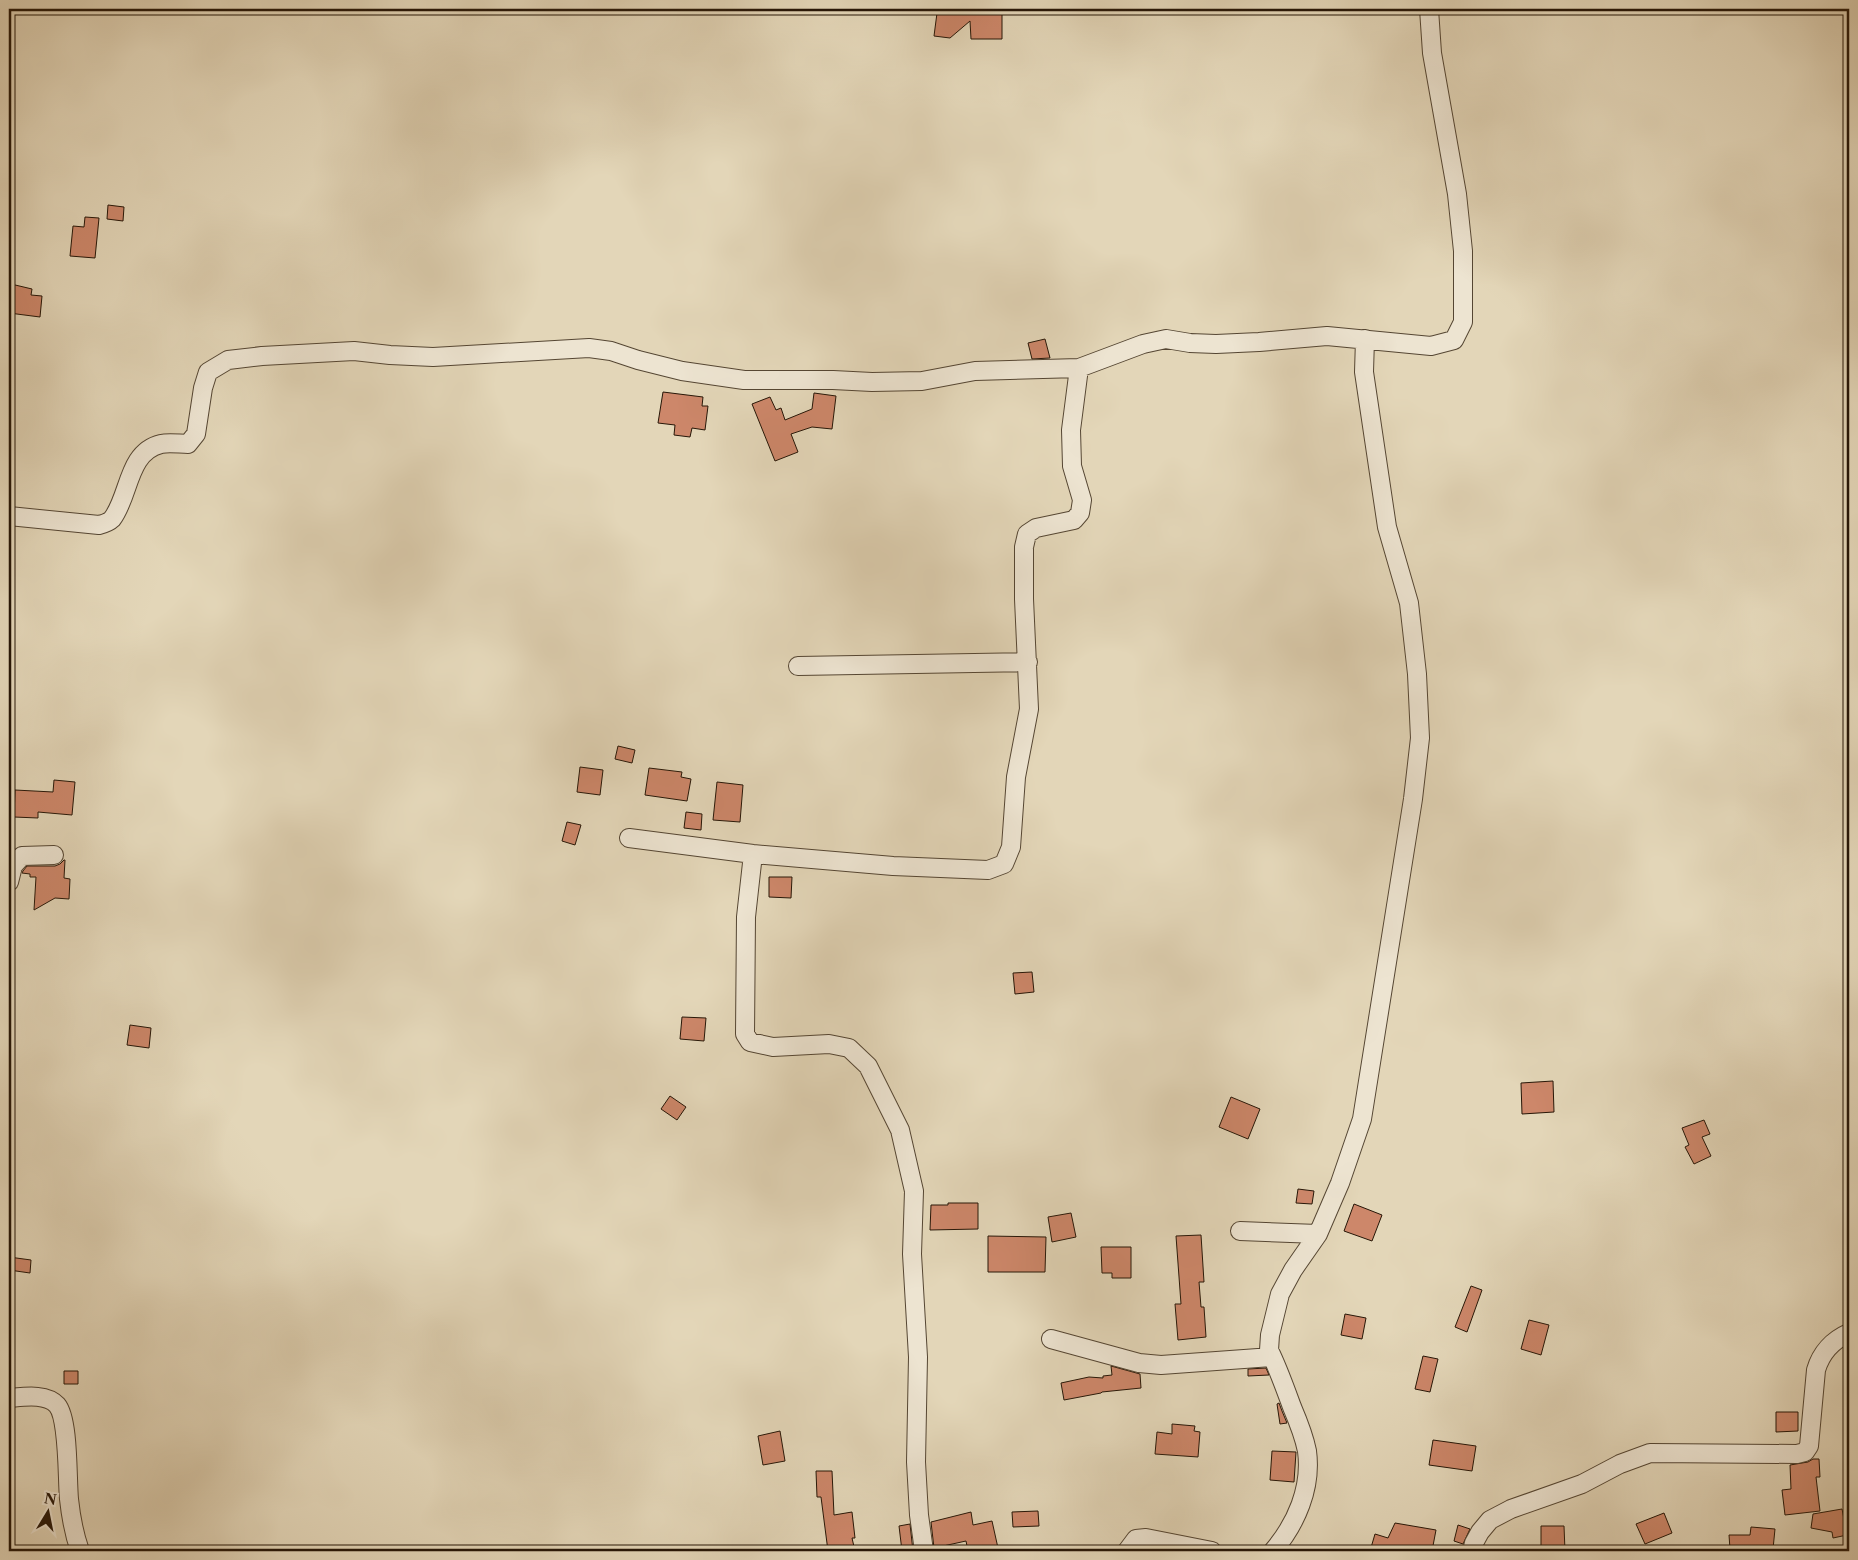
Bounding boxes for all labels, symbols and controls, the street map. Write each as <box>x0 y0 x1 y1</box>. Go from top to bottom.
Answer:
north arrow <box>22 1488 72 1538</box>
text: N <box>43 1489 58 1509</box>

